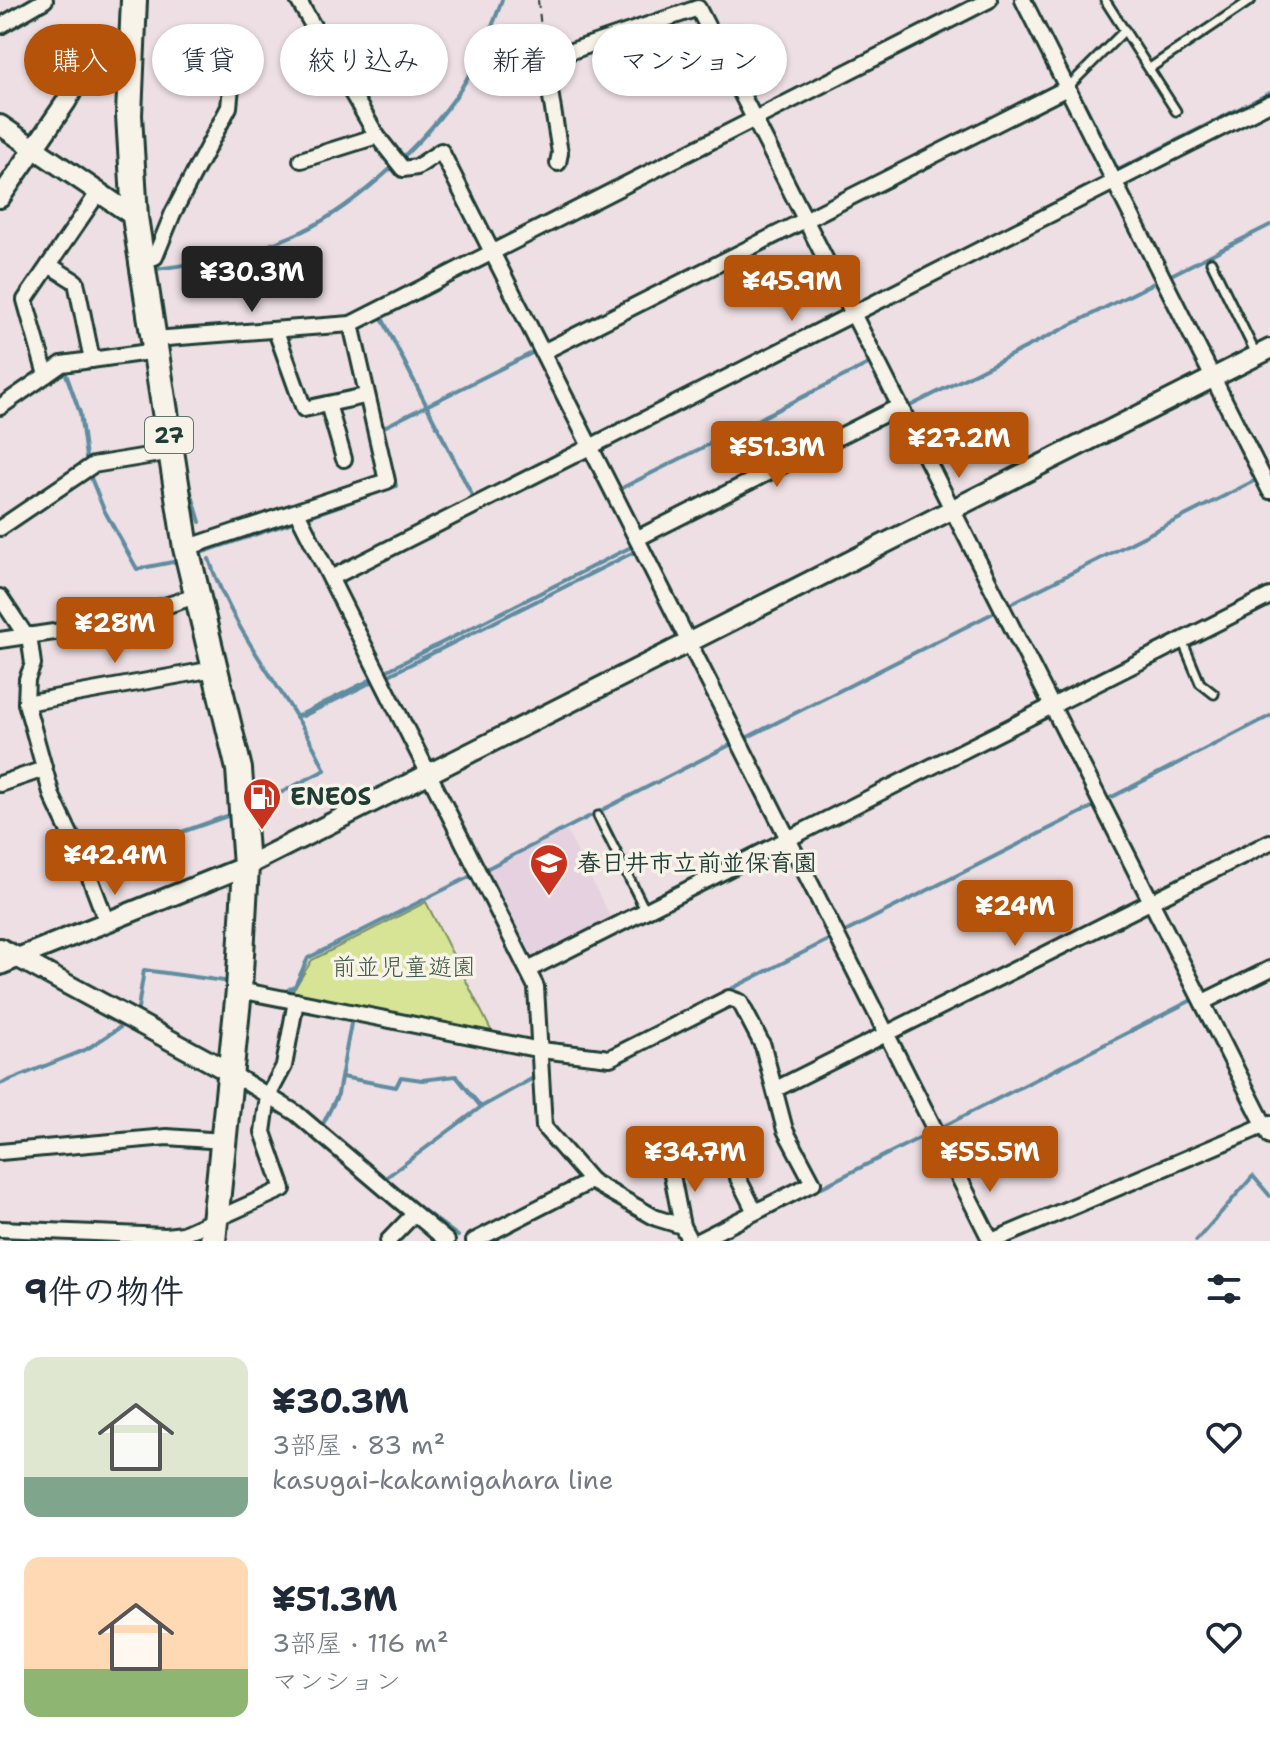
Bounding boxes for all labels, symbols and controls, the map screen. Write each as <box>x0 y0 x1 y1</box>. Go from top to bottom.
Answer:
chip: 購入 <box>24 24 136 96</box>
chip: 賃貸 <box>152 24 264 96</box>
chip: 絞り込み <box>280 24 448 96</box>
chip: 新着 <box>464 24 576 96</box>
chip: マンション <box>592 24 787 96</box>
pin: ¥30.3M <box>187 246 317 314</box>
text: ¥30.3M <box>200 254 304 289</box>
pin: ¥45.9M <box>727 255 857 323</box>
text: ¥45.9M <box>742 263 842 298</box>
pin: ¥27.2M <box>894 412 1024 480</box>
road number: 27 <box>145 417 193 453</box>
text: ¥27.2M <box>907 420 1011 455</box>
pin: ¥51.3M <box>712 421 842 489</box>
text: ¥51.3M <box>729 429 825 464</box>
pin: ¥28M <box>68 597 162 665</box>
text: ¥28M <box>74 605 156 640</box>
fuel station icon: ENEOS <box>241 776 283 831</box>
place label: ENEOS <box>290 781 371 813</box>
pin: ¥42.4M <box>50 829 180 897</box>
text: ¥42.4M <box>63 837 167 872</box>
school or university icon: 春日井市立前並保育園 <box>528 842 570 897</box>
place label: 春日井市立前並保育園 <box>577 847 817 879</box>
pin: ¥24M <box>968 880 1062 948</box>
text: ¥24M <box>975 888 1055 923</box>
park label: 前並児童遊園 <box>332 951 476 983</box>
pin: ¥34.7M <box>630 1126 760 1194</box>
pin: ¥55.5M <box>925 1126 1055 1194</box>
text: ¥34.7M <box>644 1134 746 1169</box>
text: ¥55.5M <box>940 1134 1040 1169</box>
icon: filters <box>1202 1267 1246 1311</box>
text: 9件の物件 <box>24 1268 184 1314</box>
text: ¥30.3M <box>272 1378 409 1424</box>
icon: home <box>88 1389 184 1485</box>
icon: heart <box>1202 1415 1246 1459</box>
text: 3部屋 · 83 m² <box>272 1427 445 1462</box>
text: kasugai-kakamigahara line <box>272 1462 613 1497</box>
text: ¥51.3M <box>272 1576 398 1622</box>
icon: home <box>88 1589 184 1685</box>
icon: heart <box>1202 1615 1246 1659</box>
text: 3部屋 · 116 m² <box>272 1625 449 1660</box>
text: マンション <box>272 1663 401 1698</box>

